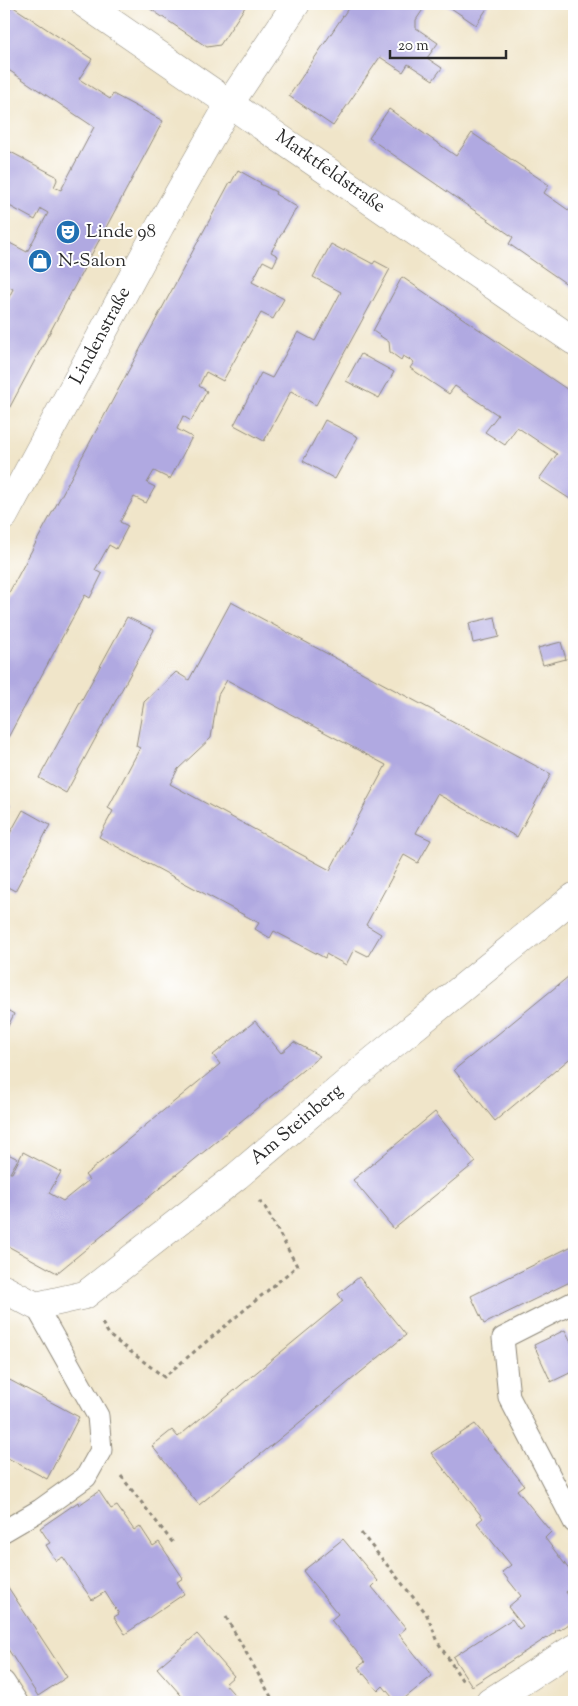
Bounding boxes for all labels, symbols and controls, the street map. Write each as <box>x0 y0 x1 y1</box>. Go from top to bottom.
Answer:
scale bar <box>390 28 507 60</box>
text: 20 m <box>398 36 429 57</box>
street label: Marktfeldstraße <box>269 124 391 220</box>
theatre icon: Linde 98 <box>55 219 81 245</box>
place label: Linde 98 <box>86 219 156 246</box>
shop icon: N-Salon <box>27 248 53 274</box>
place label: N-Salon <box>58 248 126 275</box>
street label: Lindenstraße <box>64 282 138 390</box>
street label: Am Steinberg <box>245 1078 349 1172</box>

